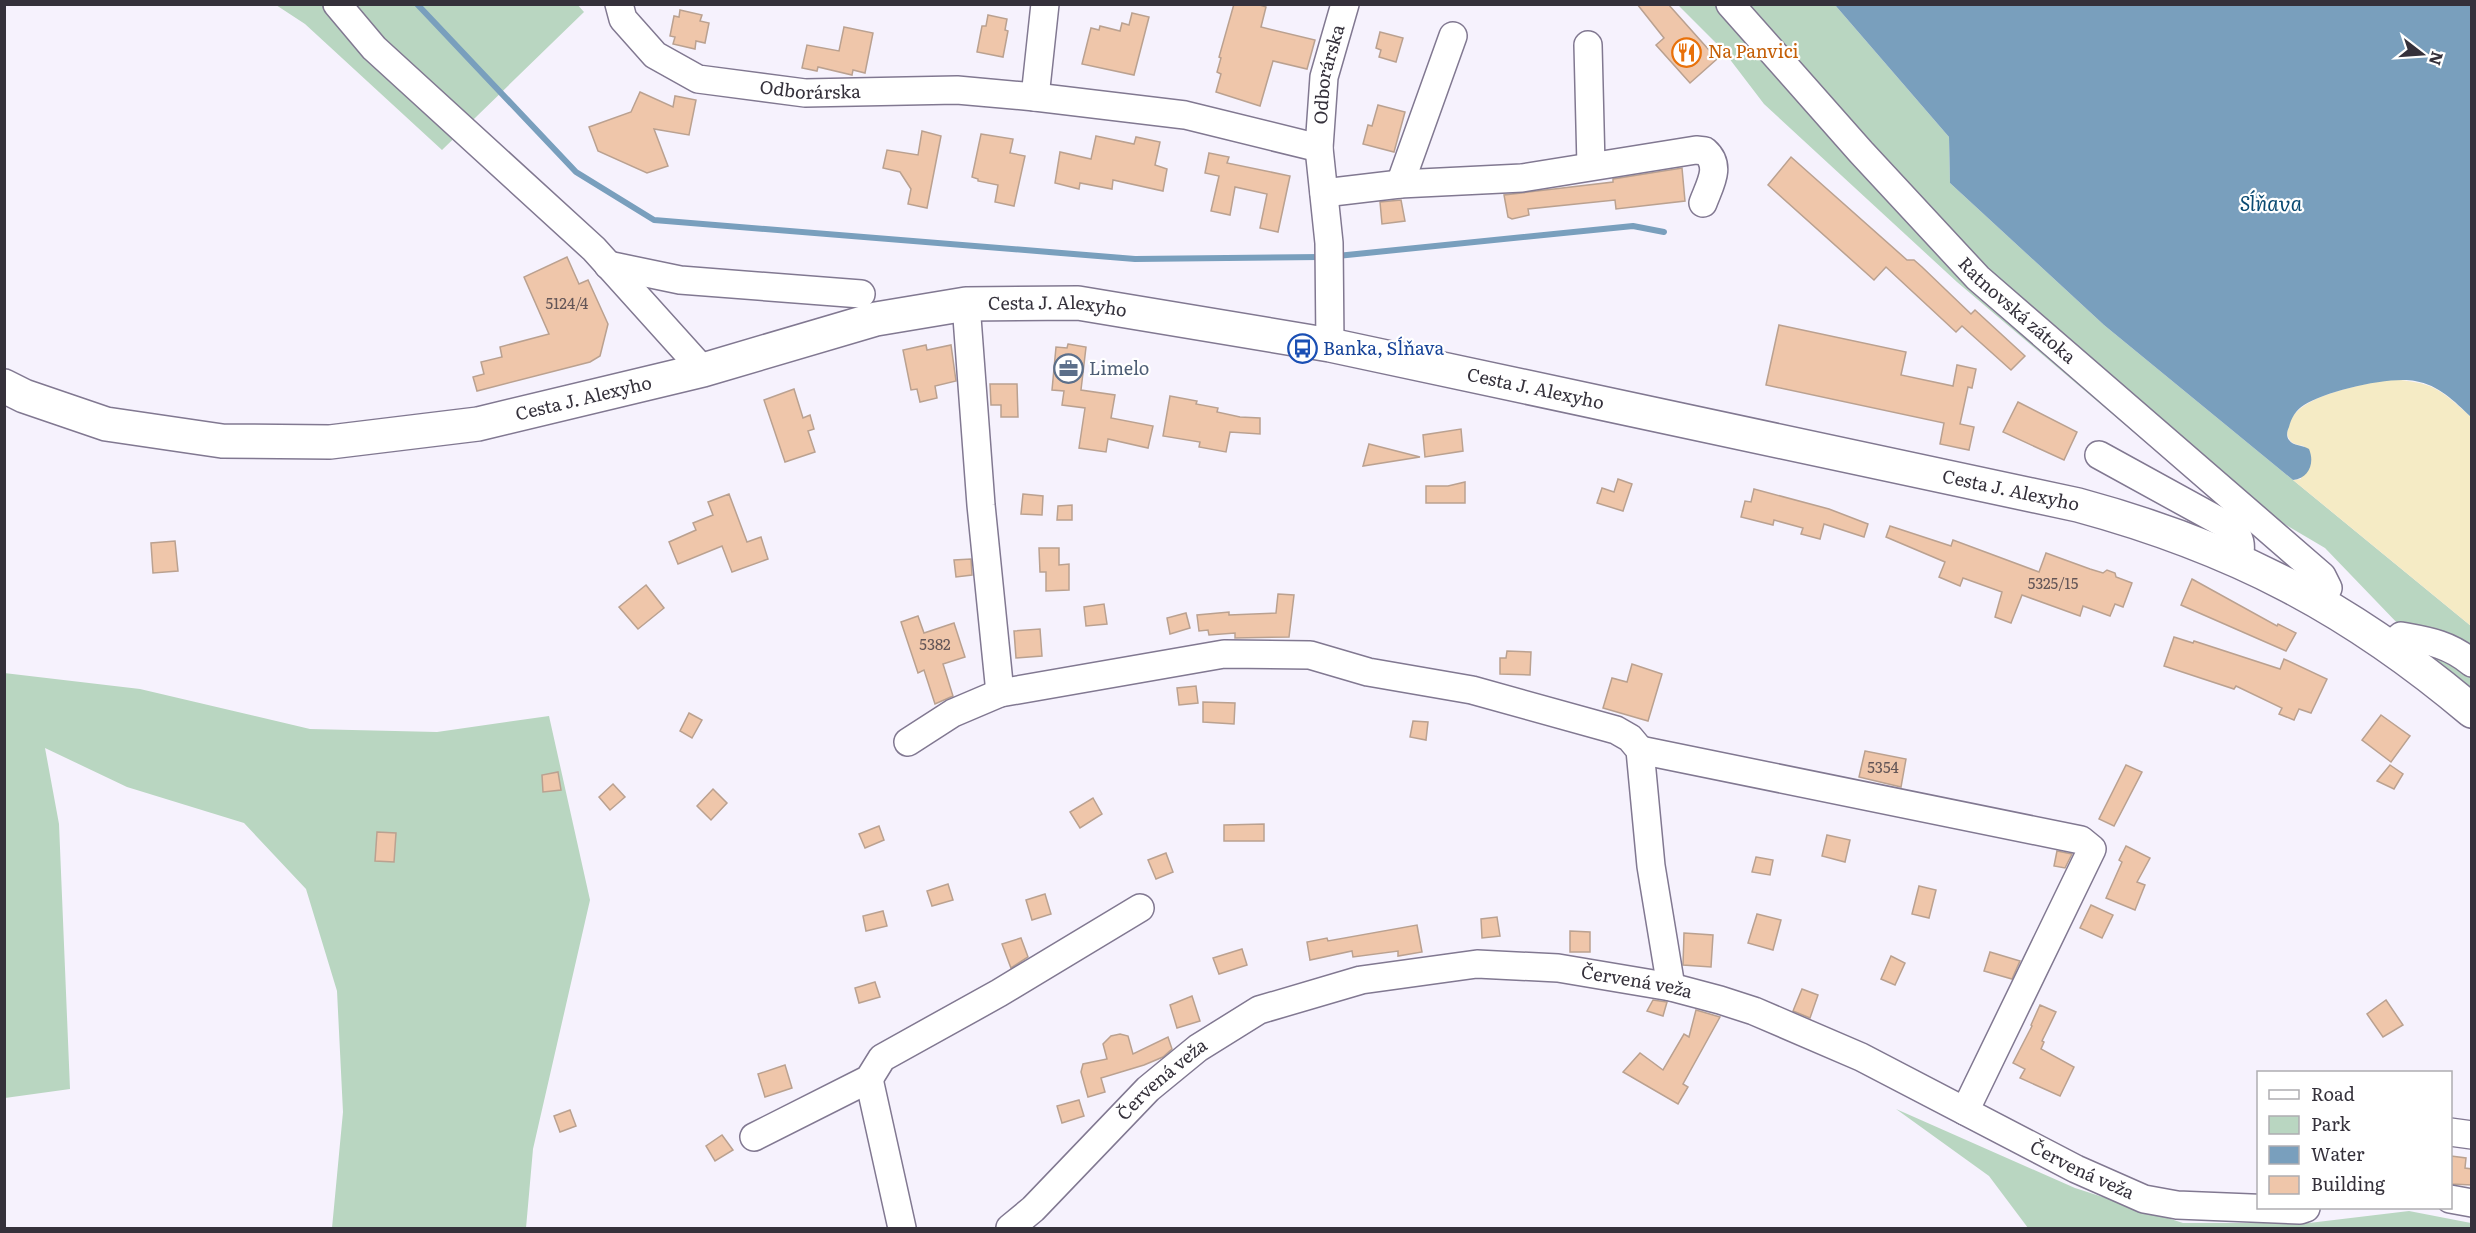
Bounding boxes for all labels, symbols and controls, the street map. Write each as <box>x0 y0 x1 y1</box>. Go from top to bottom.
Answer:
street label: Odborárska <box>1306 21 1351 125</box>
north arrow <box>2392 24 2452 84</box>
restaurant icon: Na Panvici <box>1671 36 1703 68</box>
place label: Na Panvici <box>1708 37 1799 64</box>
text: N <box>2424 49 2451 69</box>
street label: Odborárska <box>758 72 861 105</box>
water label: Sĺňava <box>2240 187 2303 217</box>
street label: Ratnovská zátoka <box>1953 250 2083 369</box>
street label: Cesta J. Alexyho <box>988 288 1129 323</box>
house number: 5124/4 <box>546 291 588 314</box>
bus stop icon: Banka, Sĺňava <box>1286 333 1318 365</box>
place label: Banka, Sĺňava <box>1323 334 1444 361</box>
office icon: Limelo <box>1052 353 1084 385</box>
place label: Limelo <box>1089 354 1149 381</box>
street label: Cesta J. Alexyho <box>1465 360 1607 415</box>
street label: Cesta J. Alexyho <box>512 368 654 427</box>
street label: Cesta J. Alexyho <box>1940 461 2082 517</box>
house number: 5325/15 <box>2028 571 2079 594</box>
house number: 5382 <box>919 632 951 655</box>
house number: 5354 <box>1867 755 1899 778</box>
street label: Červená veža <box>1579 957 1696 1004</box>
street label: Červená veža <box>1110 1031 1212 1126</box>
legend <box>2257 1071 2452 1209</box>
text: Road <box>2311 1080 2355 1107</box>
text: Park <box>2311 1110 2352 1137</box>
street label: Červená veža <box>2026 1132 2139 1205</box>
text: Water <box>2311 1140 2365 1167</box>
text: Building <box>2311 1170 2386 1197</box>

